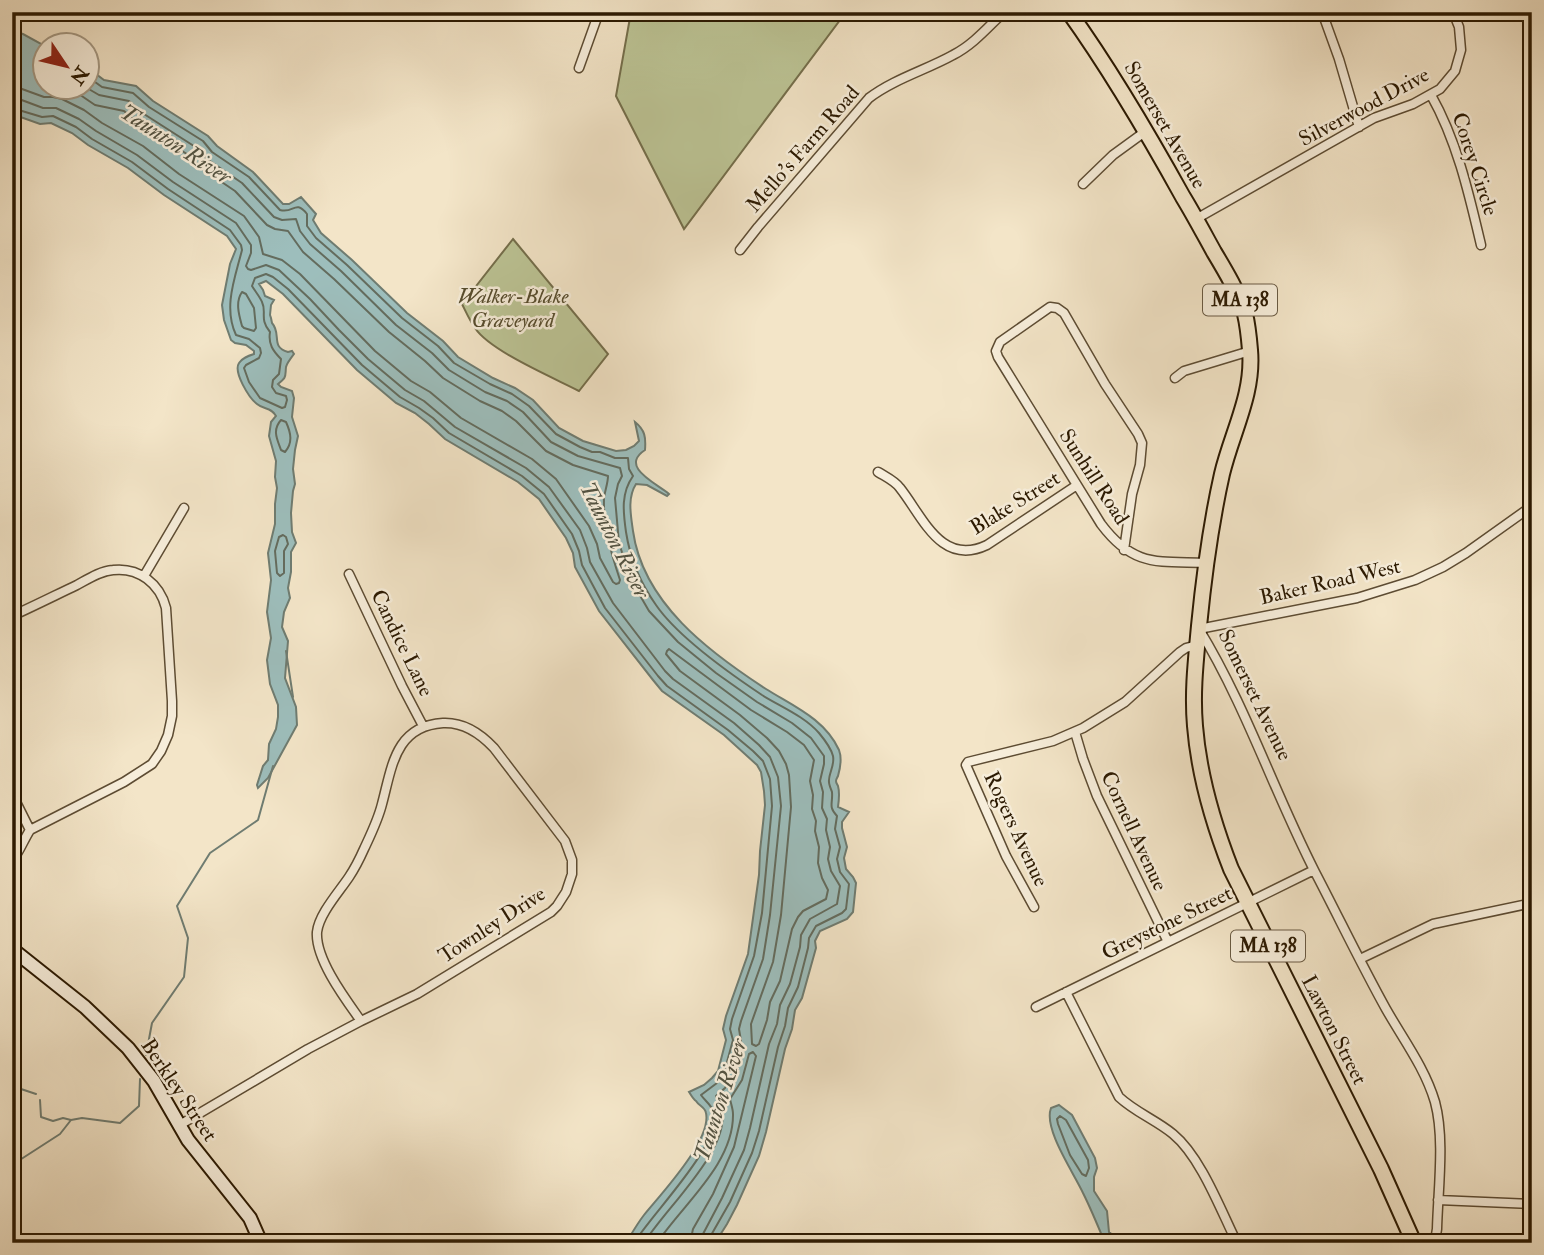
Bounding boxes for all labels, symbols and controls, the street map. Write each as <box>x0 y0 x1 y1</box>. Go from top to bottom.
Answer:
north arrow <box>32 32 102 102</box>
street label: Somerset Avenue <box>1118 56 1212 194</box>
text: N <box>64 61 94 90</box>
street label: Silverwood Drive <box>1294 61 1434 153</box>
street label: Mello's Farm Road <box>740 79 866 218</box>
water label: Taunton River <box>115 97 238 191</box>
street label: Corey Circle <box>1446 109 1504 219</box>
park label: Walker-Blake Graveyard <box>458 283 569 334</box>
road number: MA 138 <box>1203 284 1277 316</box>
street label: Sunhill Road <box>1053 424 1135 531</box>
street label: Blake Street <box>965 465 1065 541</box>
water label: Taunton River <box>573 477 657 604</box>
street label: Baker Road West <box>1257 553 1403 611</box>
street label: Candice Lane <box>365 585 440 701</box>
street label: Somerset Avenue <box>1212 625 1298 765</box>
street label: Rogers Avenue <box>978 767 1055 891</box>
street label: Cornell Avenue <box>1095 767 1174 895</box>
street label: Townley Drive <box>433 880 551 970</box>
street label: Greystone Street <box>1097 880 1237 966</box>
road number: MA 138 <box>1231 930 1305 962</box>
street label: Lawton Street <box>1295 971 1373 1089</box>
street label: Berkley Street <box>135 1033 223 1147</box>
water label: Taunton River <box>687 1034 754 1165</box>

